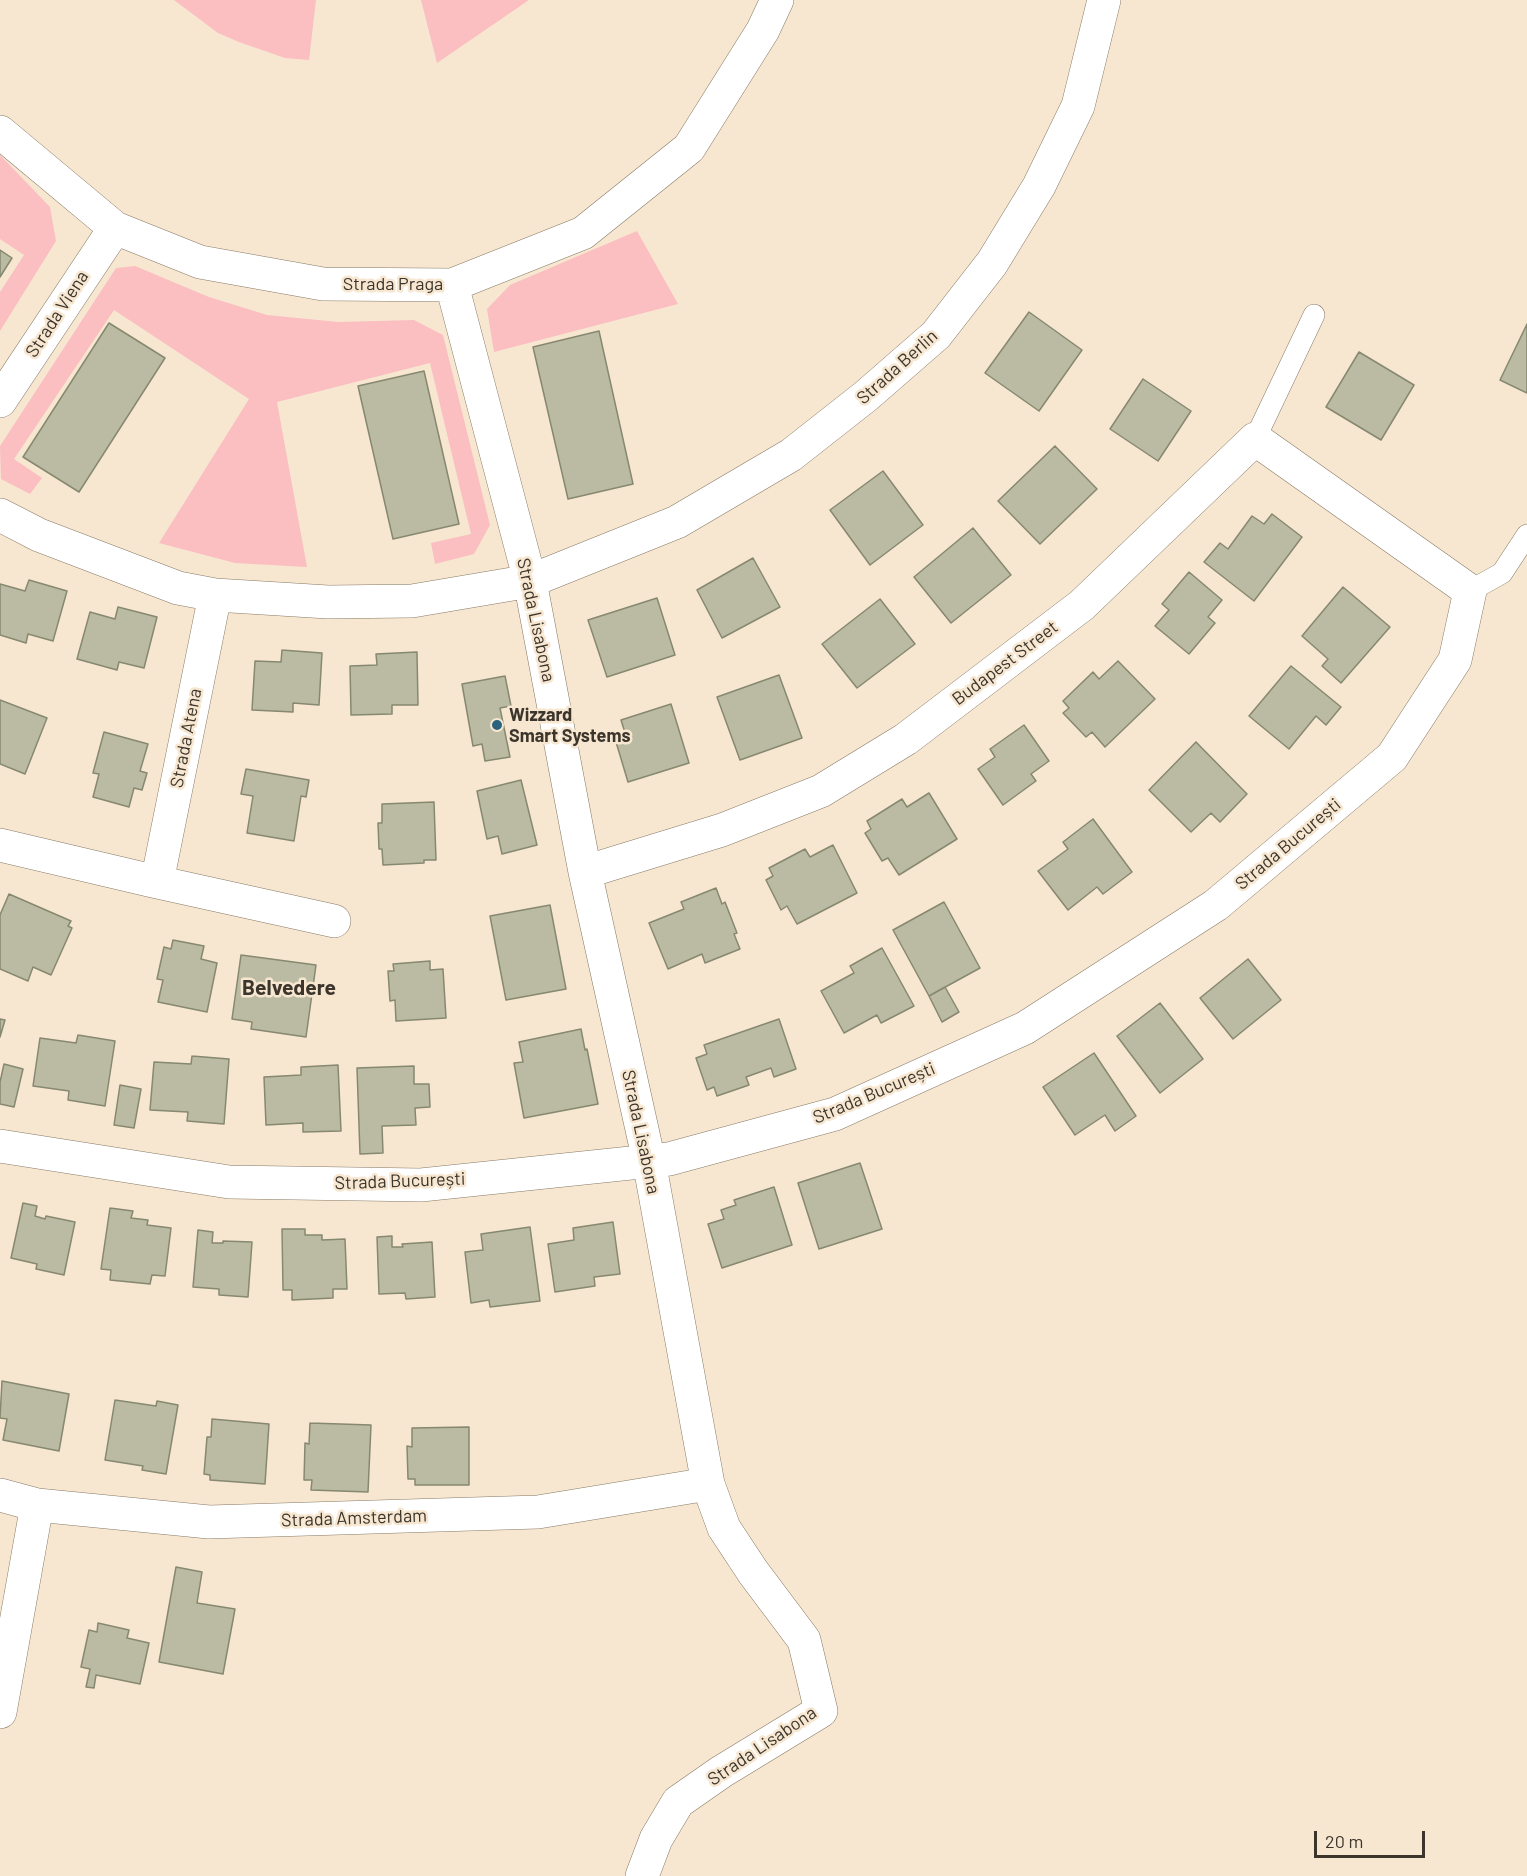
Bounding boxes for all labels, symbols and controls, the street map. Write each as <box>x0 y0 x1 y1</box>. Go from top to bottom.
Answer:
street label: Strada Viena <box>21 267 93 361</box>
street label: Strada Praga <box>343 273 443 295</box>
street label: Strada Berlin <box>852 325 942 409</box>
street label: Strada Lisabona <box>512 556 560 684</box>
street label: Budapest Street <box>948 616 1062 710</box>
street label: Strada Atena <box>166 686 206 790</box>
place label: Wizzard Smart Systems <box>509 704 630 746</box>
marker: Wizzard Smart Systems <box>490 718 504 732</box>
street label: Strada București <box>1231 794 1345 894</box>
district label: Belvedere <box>242 975 336 1001</box>
street label: Strada București <box>810 1058 938 1128</box>
street label: Strada Lisabona <box>617 1068 665 1196</box>
street label: Strada București <box>334 1168 466 1194</box>
street label: Strada Amsterdam <box>281 1505 427 1531</box>
street label: Strada Lisabona <box>704 1702 820 1790</box>
scale bar <box>1317 1819 1428 1857</box>
text: 20 m <box>1325 1830 1363 1852</box>

